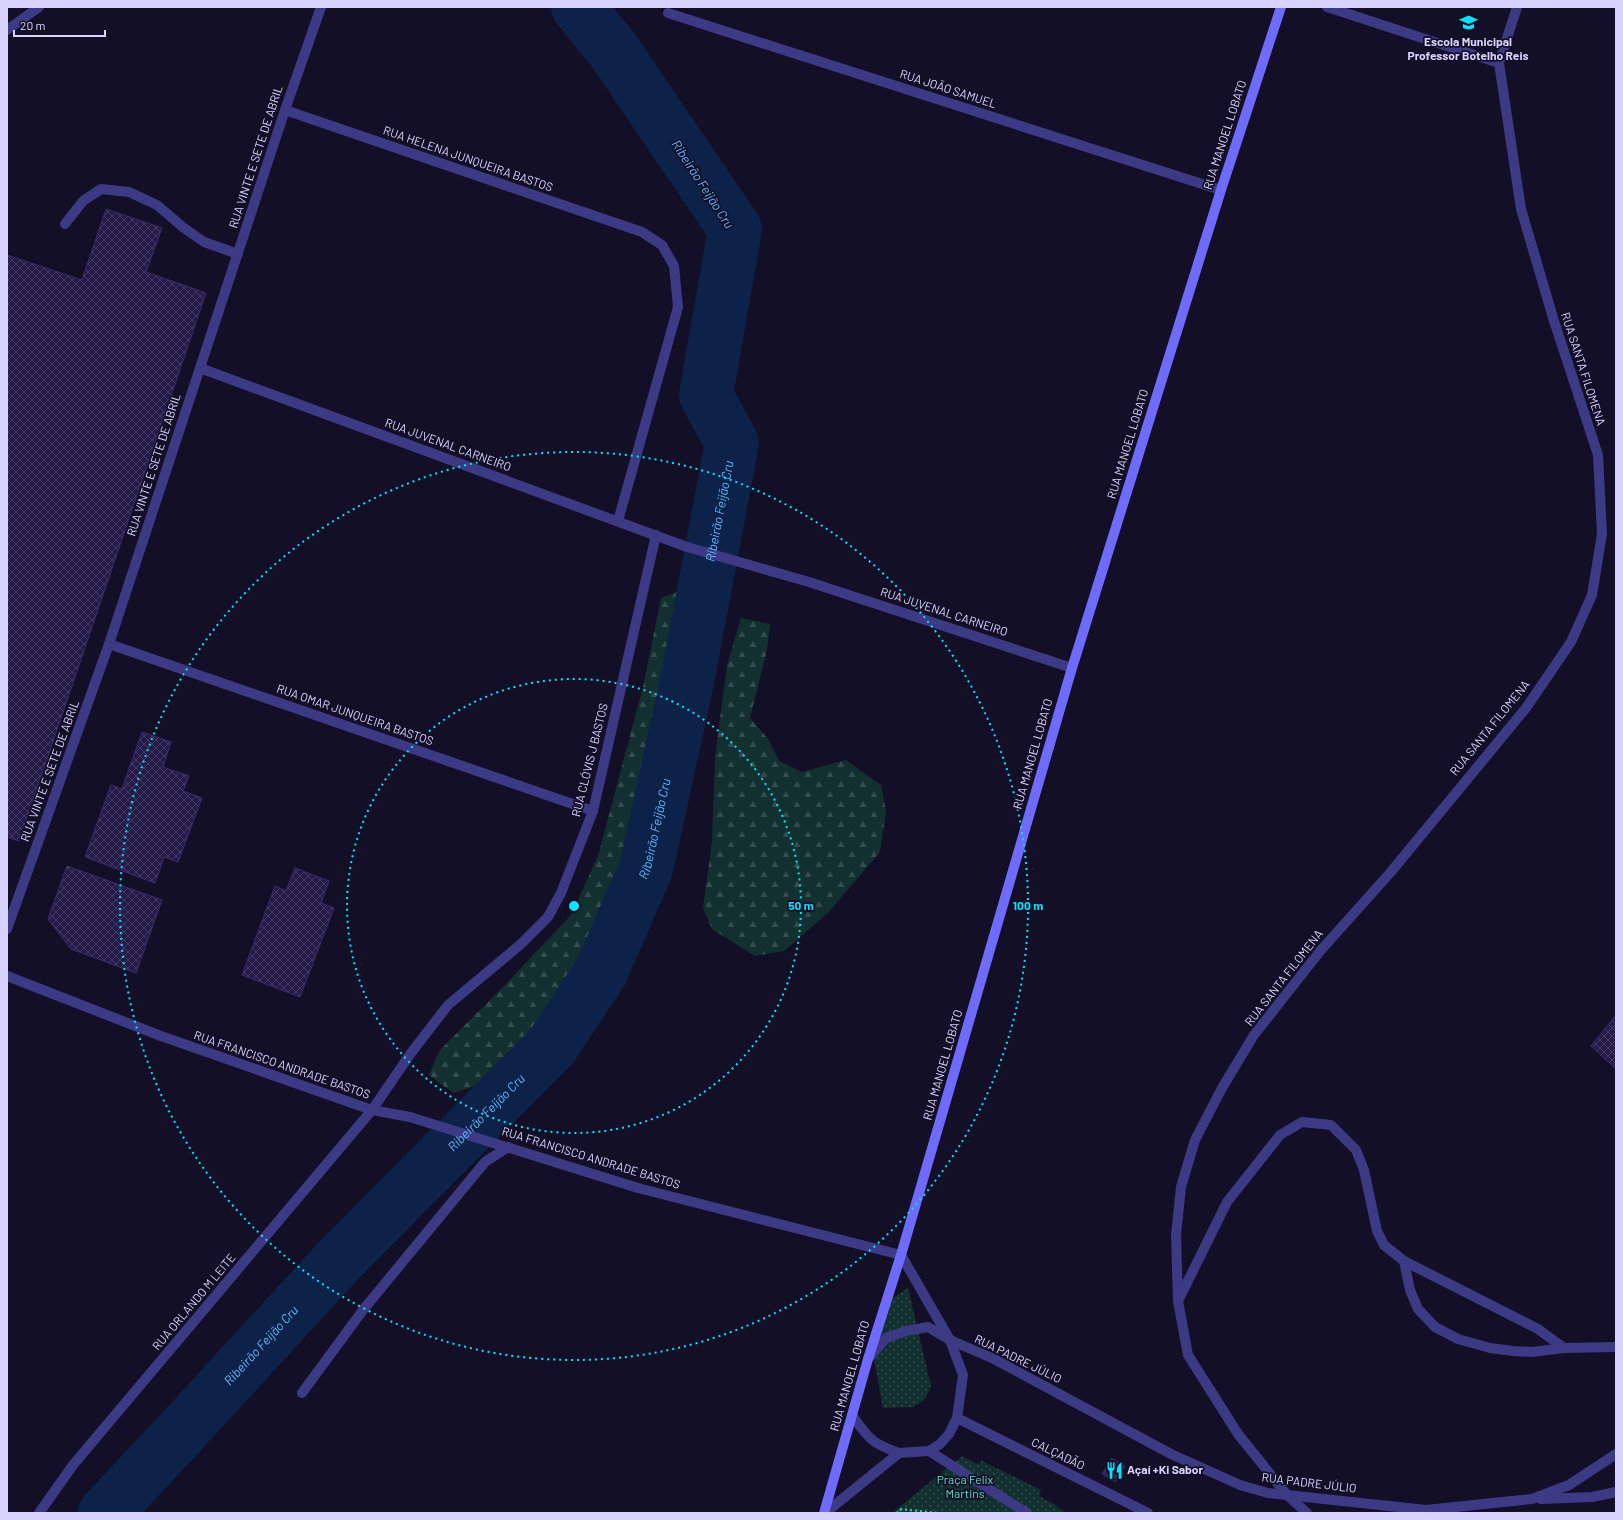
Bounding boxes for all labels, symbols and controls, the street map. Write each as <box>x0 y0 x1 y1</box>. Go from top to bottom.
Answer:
scale bar <box>14 12 105 38</box>
school or university icon: Escola Municipal Professor Botelho Reis <box>1458 13 1478 33</box>
text: 20 m <box>20 18 46 32</box>
place label: Escola Municipal Professor Botelho Reis <box>1408 34 1528 62</box>
street label: RUA JOÃO SAMUEL <box>898 66 999 110</box>
street label: RUA MANOEL LOBATO <box>1200 78 1248 191</box>
street label: RUA VINTE E SETE DE ABRIL <box>225 83 285 230</box>
street label: RUA HELENA JUNQUEIRA BASTOS <box>382 122 555 194</box>
water label: Ribeirão Feijão Cru <box>668 137 738 231</box>
street label: RUA SANTA FILOMENA <box>1559 310 1609 427</box>
street label: RUA MANOEL LOBATO <box>1104 387 1150 500</box>
street label: RUA VINTE E SETE DE ABRIL <box>123 391 183 538</box>
street label: RUA JUVENAL CARNEIRO <box>383 415 513 473</box>
water label: Ribeirão Feijão Cru <box>702 459 737 563</box>
street label: RUA JUVENAL CARNEIRO <box>879 584 1010 638</box>
street label: RUA SANTA FILOMENA <box>1447 677 1532 778</box>
street label: RUA OMAR JUNQUEIRA BASTOS <box>275 681 435 747</box>
street label: RUA MANOEL LOBATO <box>1010 697 1055 811</box>
street label: RUA VINTE E SETE DE ABRIL <box>17 698 81 843</box>
street label: RUA CLÓVIS J BASTOS <box>568 701 610 818</box>
water label: Ribeirão Feijão Cru <box>635 777 674 881</box>
text: 50 m <box>788 898 814 912</box>
text: 100 m <box>1013 898 1043 912</box>
centre of rings <box>567 899 581 913</box>
street label: RUA SANTA FILOMENA <box>1241 926 1325 1028</box>
street label: RUA MANOEL LOBATO <box>920 1008 965 1122</box>
street label: RUA FRANCISCO ANDRADE BASTOS <box>192 1027 372 1101</box>
water label: Ribeirão Feijão Cru <box>444 1070 528 1154</box>
street label: RUA FRANCISCO ANDRADE BASTOS <box>500 1123 682 1191</box>
street label: RUA ORLANDO M LEITE <box>149 1250 238 1352</box>
water label: Ribeirão Feijão Cru <box>220 1302 302 1388</box>
street label: RUA MANOEL LOBATO <box>827 1319 872 1433</box>
street label: RUA PADRE JÚLIO <box>973 1331 1064 1385</box>
street label: CALÇADÃO <box>1029 1434 1087 1472</box>
restaurant icon: Açaí +Ki Sabor <box>1104 1460 1124 1480</box>
place label: Açaí +Ki Sabor <box>1127 1462 1204 1476</box>
street label: RUA PADRE JÚLIO <box>1261 1469 1357 1495</box>
park label: Praça Felix Martins <box>937 1472 994 1500</box>

